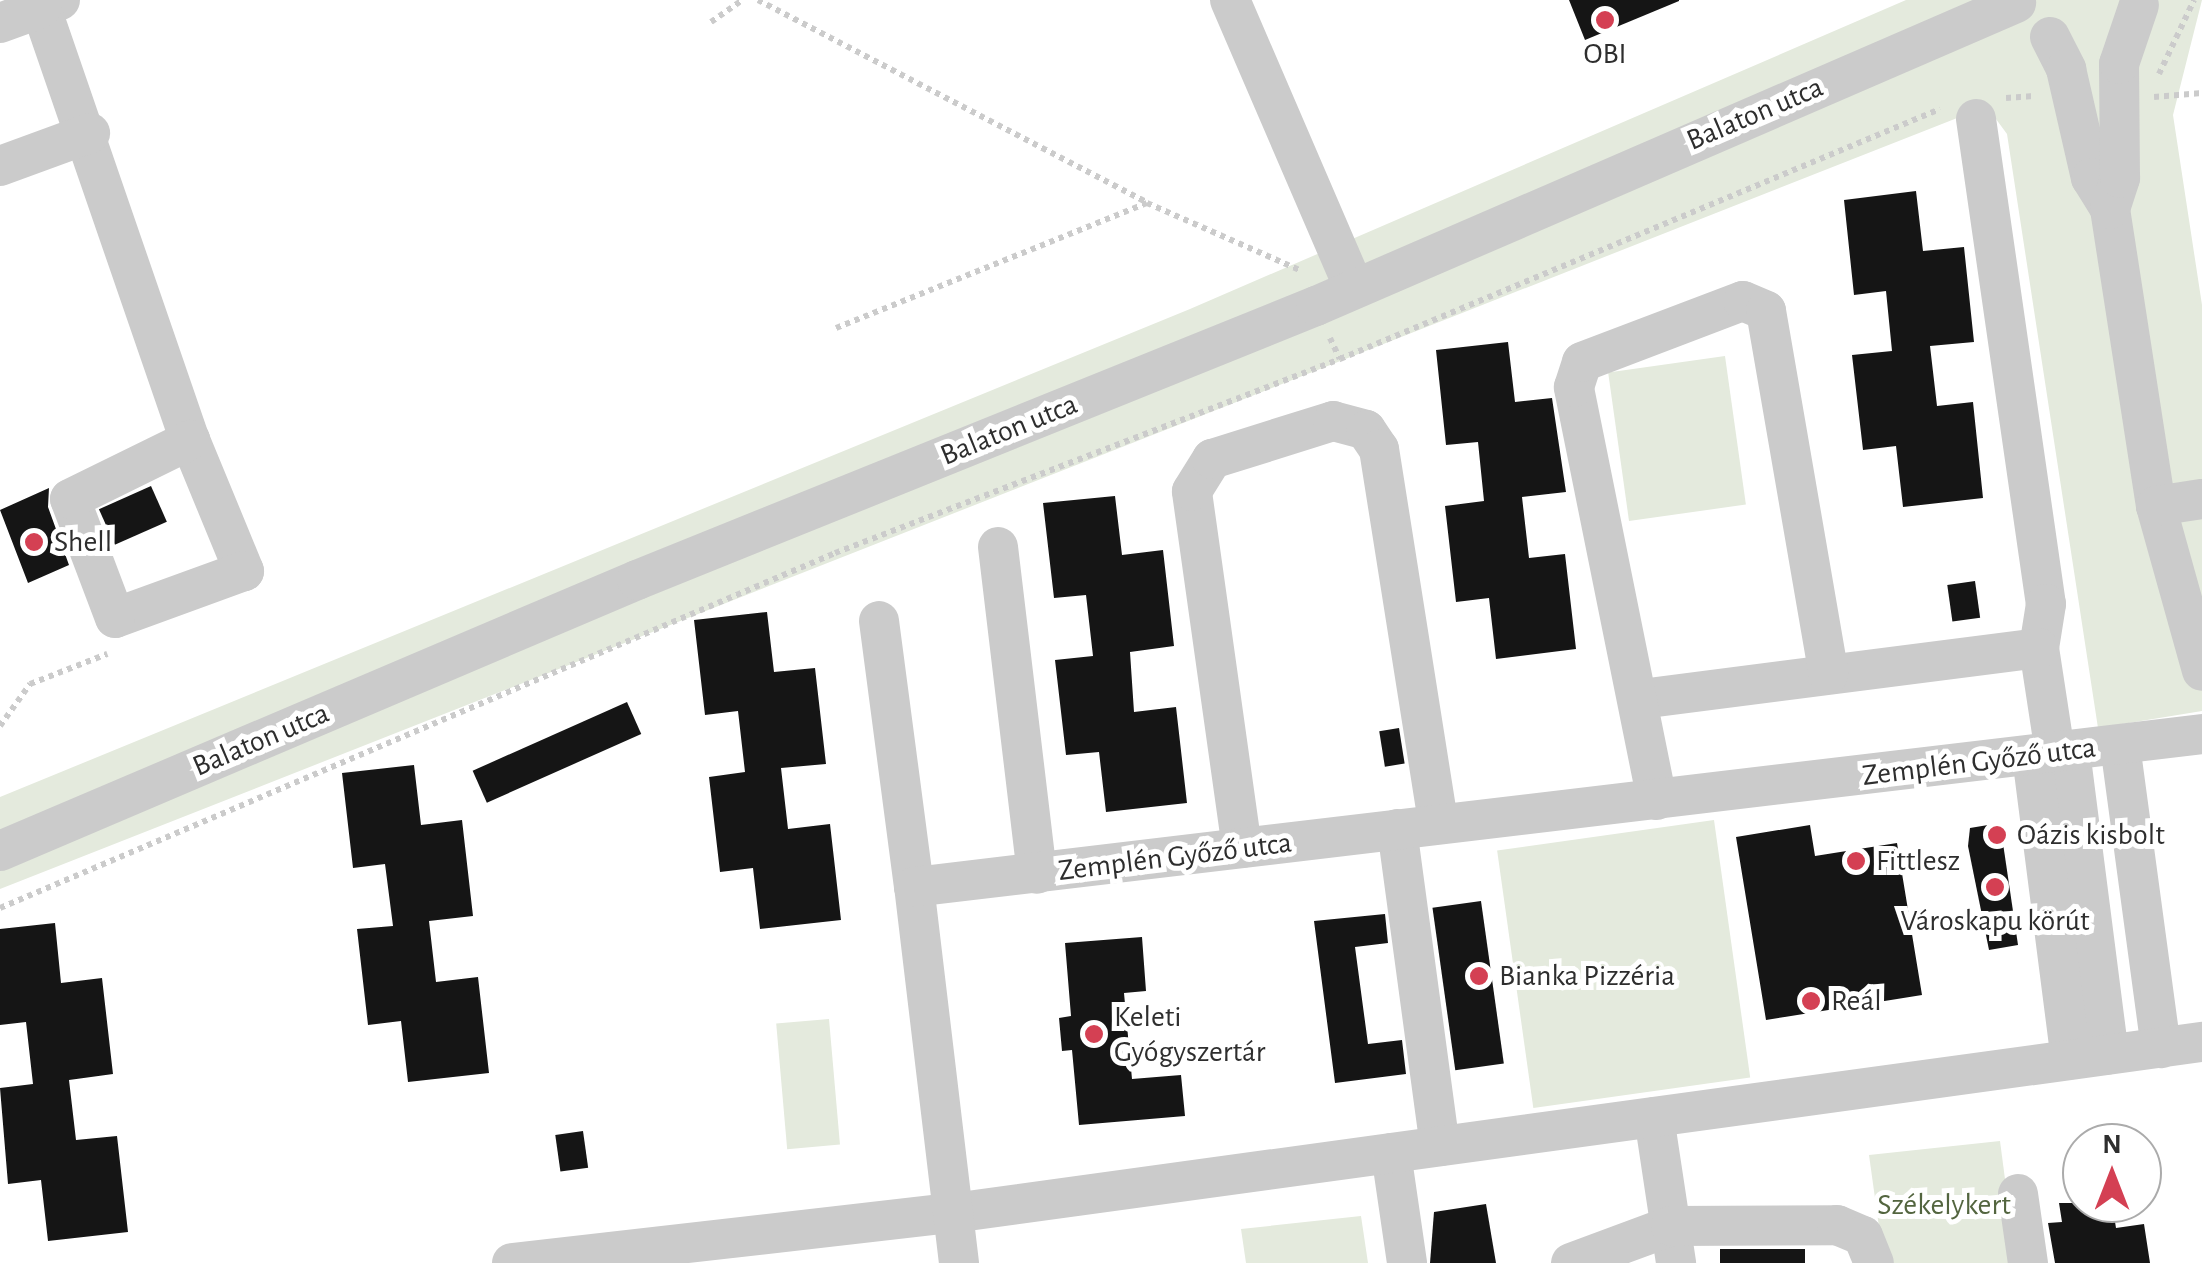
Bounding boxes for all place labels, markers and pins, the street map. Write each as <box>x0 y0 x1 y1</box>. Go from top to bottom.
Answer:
marker: OBI <box>1594 9 1616 31</box>
place label: OBI <box>1583 36 1627 72</box>
place label: Shell <box>54 524 112 560</box>
marker: Shell <box>23 531 45 553</box>
place label: Oázis kisbolt <box>2017 817 2165 853</box>
marker: Oázis kisbolt <box>1986 824 2008 846</box>
place label: Fittlesz <box>1876 843 1960 879</box>
marker: Fittlesz <box>1845 850 1867 872</box>
marker: Városkapu körút <box>1984 876 2006 898</box>
place label: Városkapu körút <box>1901 903 2089 939</box>
place label: Bianka Pizzéria <box>1499 958 1675 994</box>
marker: Bianka Pizzéria <box>1468 965 1490 987</box>
place label: Reál <box>1831 983 1882 1019</box>
marker: Reál <box>1800 990 1822 1012</box>
place label: Keleti Gyógyszertár <box>1114 999 1265 1070</box>
marker: Keleti Gyógyszertár <box>1083 1023 1105 1045</box>

